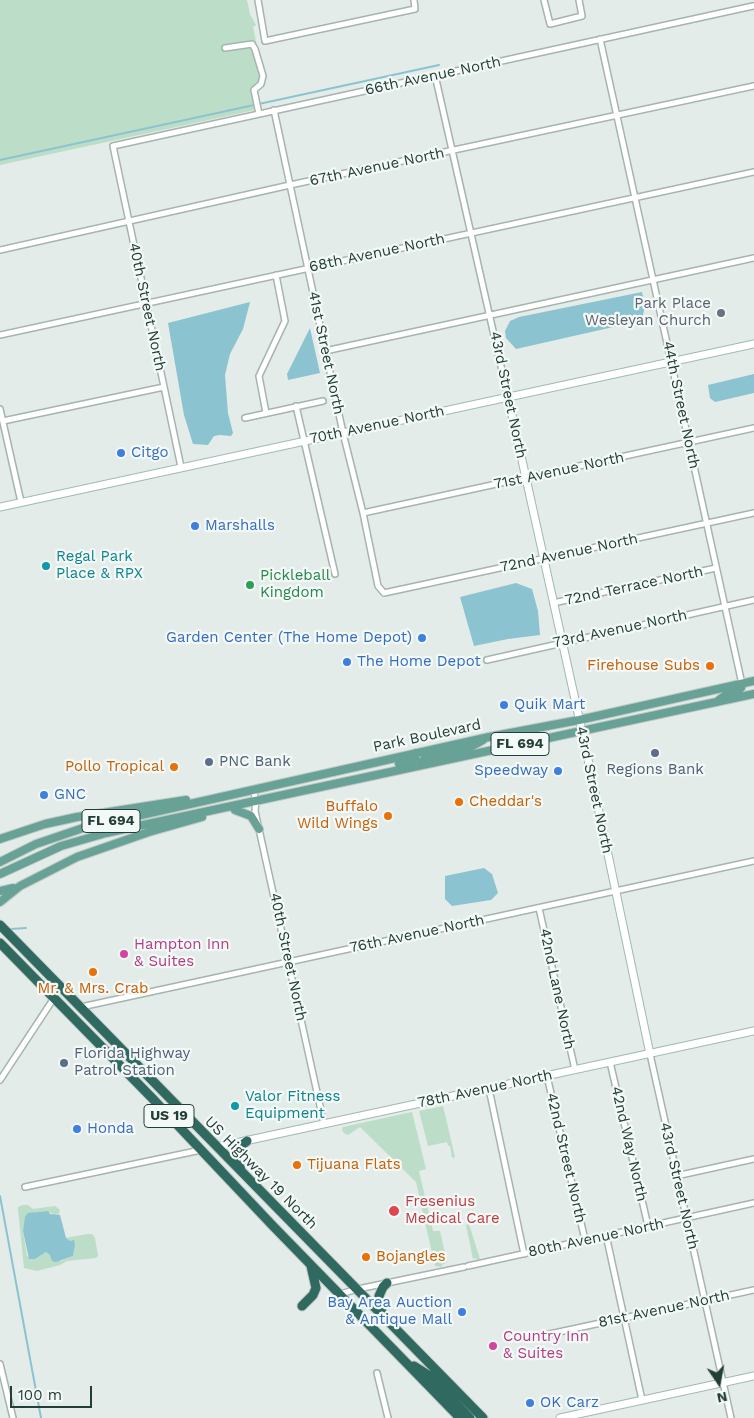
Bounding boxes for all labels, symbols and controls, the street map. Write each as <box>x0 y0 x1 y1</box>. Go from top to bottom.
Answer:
street label: 66th Avenue North <box>364 53 502 99</box>
street label: 67th Avenue North <box>308 144 446 190</box>
street label: 68th Avenue North <box>307 230 447 276</box>
street label: 40th Street North <box>125 241 169 373</box>
street label: 41st Street North <box>304 290 348 416</box>
place label: Park Place Wesleyan Church <box>585 295 711 330</box>
marker: Park Place Wesleyan Church <box>715 307 727 319</box>
street label: 43rd Street North <box>486 330 530 460</box>
street label: 44th Street North <box>659 339 703 471</box>
street label: 70th Avenue North <box>308 402 446 448</box>
place label: Citgo <box>131 444 169 462</box>
marker: Citgo <box>115 447 127 459</box>
street label: 71st Avenue North <box>492 448 626 494</box>
place label: Marshalls <box>205 517 275 535</box>
marker: Marshalls <box>189 520 201 532</box>
street label: 72nd Avenue North <box>499 530 639 576</box>
place label: Regal Park Place & RPX <box>56 548 143 583</box>
marker: Regal Park Place & RPX <box>40 560 52 572</box>
street label: 72nd Terrace North <box>563 563 705 609</box>
place label: Pickleball Kingdom <box>260 567 330 602</box>
marker: Pickleball Kingdom <box>244 579 256 591</box>
street label: 73rd Avenue North <box>551 606 689 652</box>
place label: Garden Center (The Home Depot) <box>166 629 412 647</box>
marker: Garden Center (The Home Depot) <box>416 632 428 644</box>
place label: The Home Depot <box>357 653 481 671</box>
marker: The Home Depot <box>341 656 353 668</box>
place label: Firehouse Subs <box>587 657 700 675</box>
marker: Firehouse Subs <box>704 660 716 672</box>
place label: Quik Mart <box>514 696 585 714</box>
marker: Quik Mart <box>498 699 510 711</box>
street label: Park Boulevard <box>371 716 483 756</box>
street label: 43rd Street North <box>572 725 616 855</box>
road number: FL 694 <box>491 732 549 756</box>
marker: Regions Bank <box>649 747 661 759</box>
place label: PNC Bank <box>219 753 291 771</box>
marker: PNC Bank <box>203 756 215 768</box>
place label: Pollo Tropical <box>65 758 164 776</box>
marker: Pollo Tropical <box>168 761 180 773</box>
place label: Regions Bank <box>606 761 704 779</box>
place label: Speedway <box>474 762 548 780</box>
marker: Speedway <box>552 765 564 777</box>
place label: GNC <box>54 786 86 804</box>
marker: GNC <box>38 789 50 801</box>
place label: Cheddar's <box>469 793 542 811</box>
marker: Cheddar's <box>453 796 465 808</box>
place label: Buffalo Wild Wings <box>297 798 378 833</box>
road number: FL 694 <box>82 809 140 832</box>
marker: Buffalo Wild Wings <box>382 810 394 822</box>
street label: 40th Street North <box>266 891 310 1023</box>
street label: 76th Avenue North <box>348 911 486 957</box>
street label: 42nd Lane North <box>535 927 579 1051</box>
place label: Hampton Inn & Suites <box>134 936 230 971</box>
marker: Hampton Inn & Suites <box>118 948 130 960</box>
marker: Mr. & Mrs. Crab <box>87 966 99 978</box>
place label: Mr. & Mrs. Crab <box>38 980 148 998</box>
place label: Florida Highway Patrol Station <box>74 1045 190 1080</box>
marker: Florida Highway Patrol Station <box>58 1057 70 1069</box>
street label: 78th Avenue North <box>416 1066 554 1112</box>
street label: 42nd Way North <box>607 1085 651 1203</box>
place label: Valor Fitness Equipment <box>245 1088 340 1123</box>
street label: 42nd Street North <box>542 1091 590 1225</box>
marker: Valor Fitness Equipment <box>229 1100 241 1112</box>
road number: US 19 <box>144 1104 194 1128</box>
street label: US Highway 19 North <box>201 1113 321 1233</box>
place label: Honda <box>87 1120 134 1138</box>
street label: 43rd Street North <box>656 1121 702 1251</box>
marker: Honda <box>71 1123 83 1135</box>
place label: Tijuana Flats <box>307 1156 401 1174</box>
marker: Tijuana Flats <box>291 1159 303 1171</box>
place label: Fresenius Medical Care <box>405 1193 500 1228</box>
marker: Fresenius Medical Care <box>387 1204 401 1218</box>
street label: 80th Avenue North <box>526 1215 666 1261</box>
place label: Bojangles <box>376 1248 446 1266</box>
marker: Bojangles <box>360 1251 372 1263</box>
street label: 81st Avenue North <box>597 1286 731 1332</box>
place label: Bay Area Auction & Antique Mall <box>327 1294 452 1329</box>
marker: Bay Area Auction & Antique Mall <box>456 1306 468 1318</box>
place label: Country Inn & Suites <box>503 1328 589 1363</box>
marker: Country Inn & Suites <box>487 1340 499 1352</box>
north arrow <box>694 1358 744 1408</box>
scale bar <box>12 1376 95 1408</box>
text: 100 m <box>18 1386 62 1404</box>
text: N <box>715 1389 729 1407</box>
place label: OK Carz <box>540 1394 599 1412</box>
marker: OK Carz <box>524 1397 536 1409</box>

